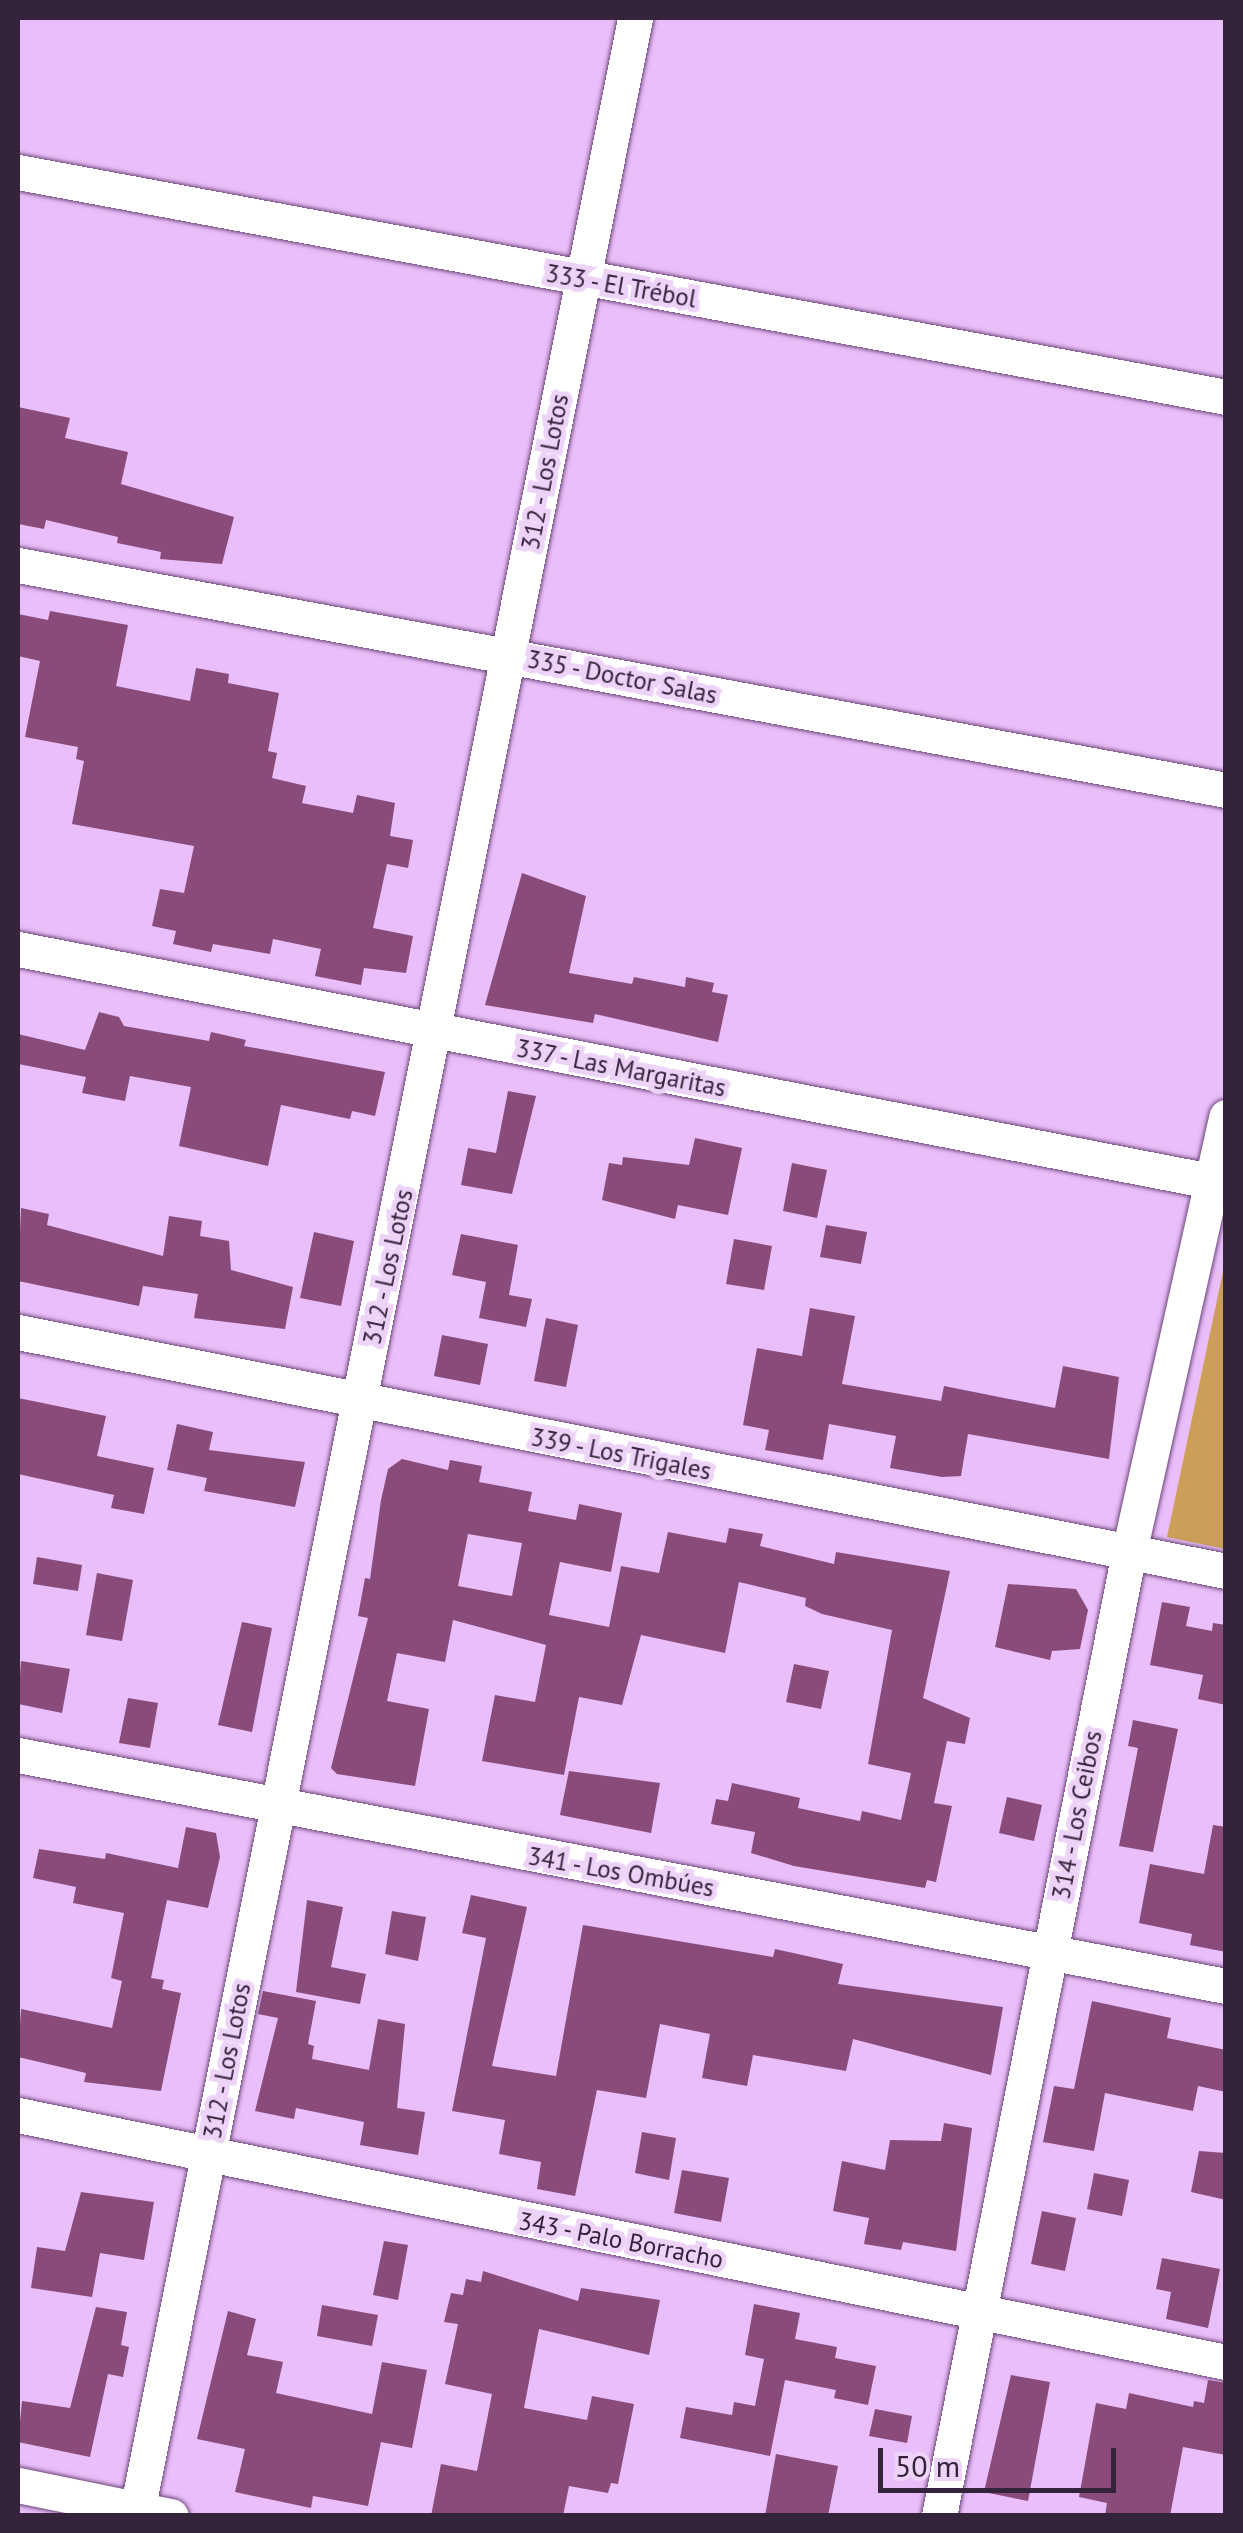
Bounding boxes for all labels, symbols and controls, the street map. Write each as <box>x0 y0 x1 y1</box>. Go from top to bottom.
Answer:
street label: 333 - El Trébol <box>541 258 701 314</box>
street label: 312 - Los Lotos <box>515 390 575 554</box>
street label: 335 - Doctor Salas <box>522 643 722 711</box>
street label: 337 - Las Margaritas <box>511 1032 731 1104</box>
street label: 312 - Los Lotos <box>356 1185 420 1349</box>
street label: 339 - Los Trigales <box>526 1421 716 1487</box>
street label: 314 - Los Ceibos <box>1046 1726 1108 1904</box>
street label: 341 - Los Ombúes <box>523 1840 719 1904</box>
street label: 312 - Los Lotos <box>197 1979 257 2143</box>
street label: 343 - Palo Borracho <box>514 2205 728 2275</box>
scale bar <box>883 2428 1120 2490</box>
text: 50 m <box>895 2446 960 2485</box>

